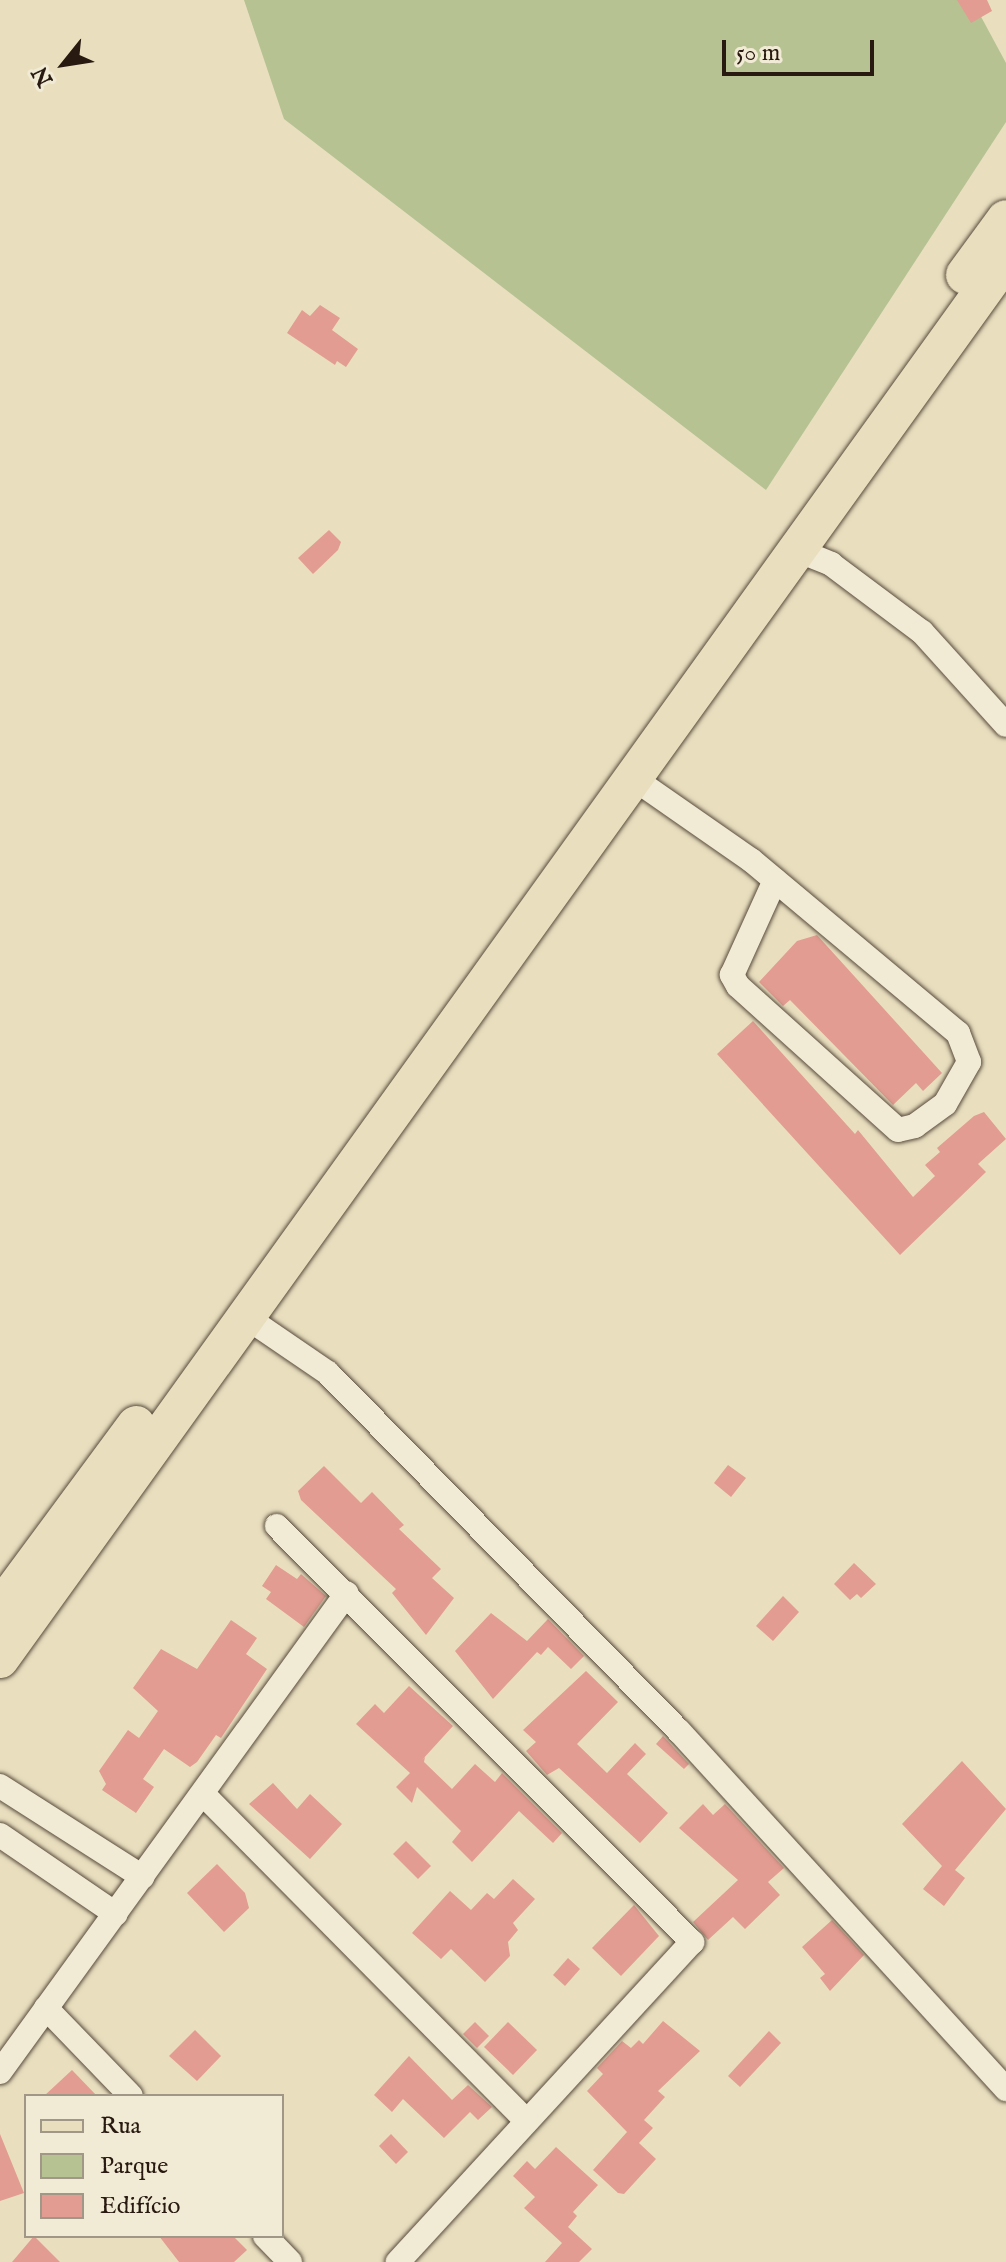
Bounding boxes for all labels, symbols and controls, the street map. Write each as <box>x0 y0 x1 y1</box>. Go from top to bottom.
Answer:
north arrow <box>24 24 104 104</box>
scale bar <box>726 24 878 74</box>
text: 50 m <box>736 38 780 69</box>
text: N <box>26 61 60 91</box>
legend <box>24 2094 284 2238</box>
text: Rua <box>100 2111 141 2142</box>
text: Parque <box>100 2151 168 2182</box>
text: Edifício <box>100 2191 180 2222</box>

